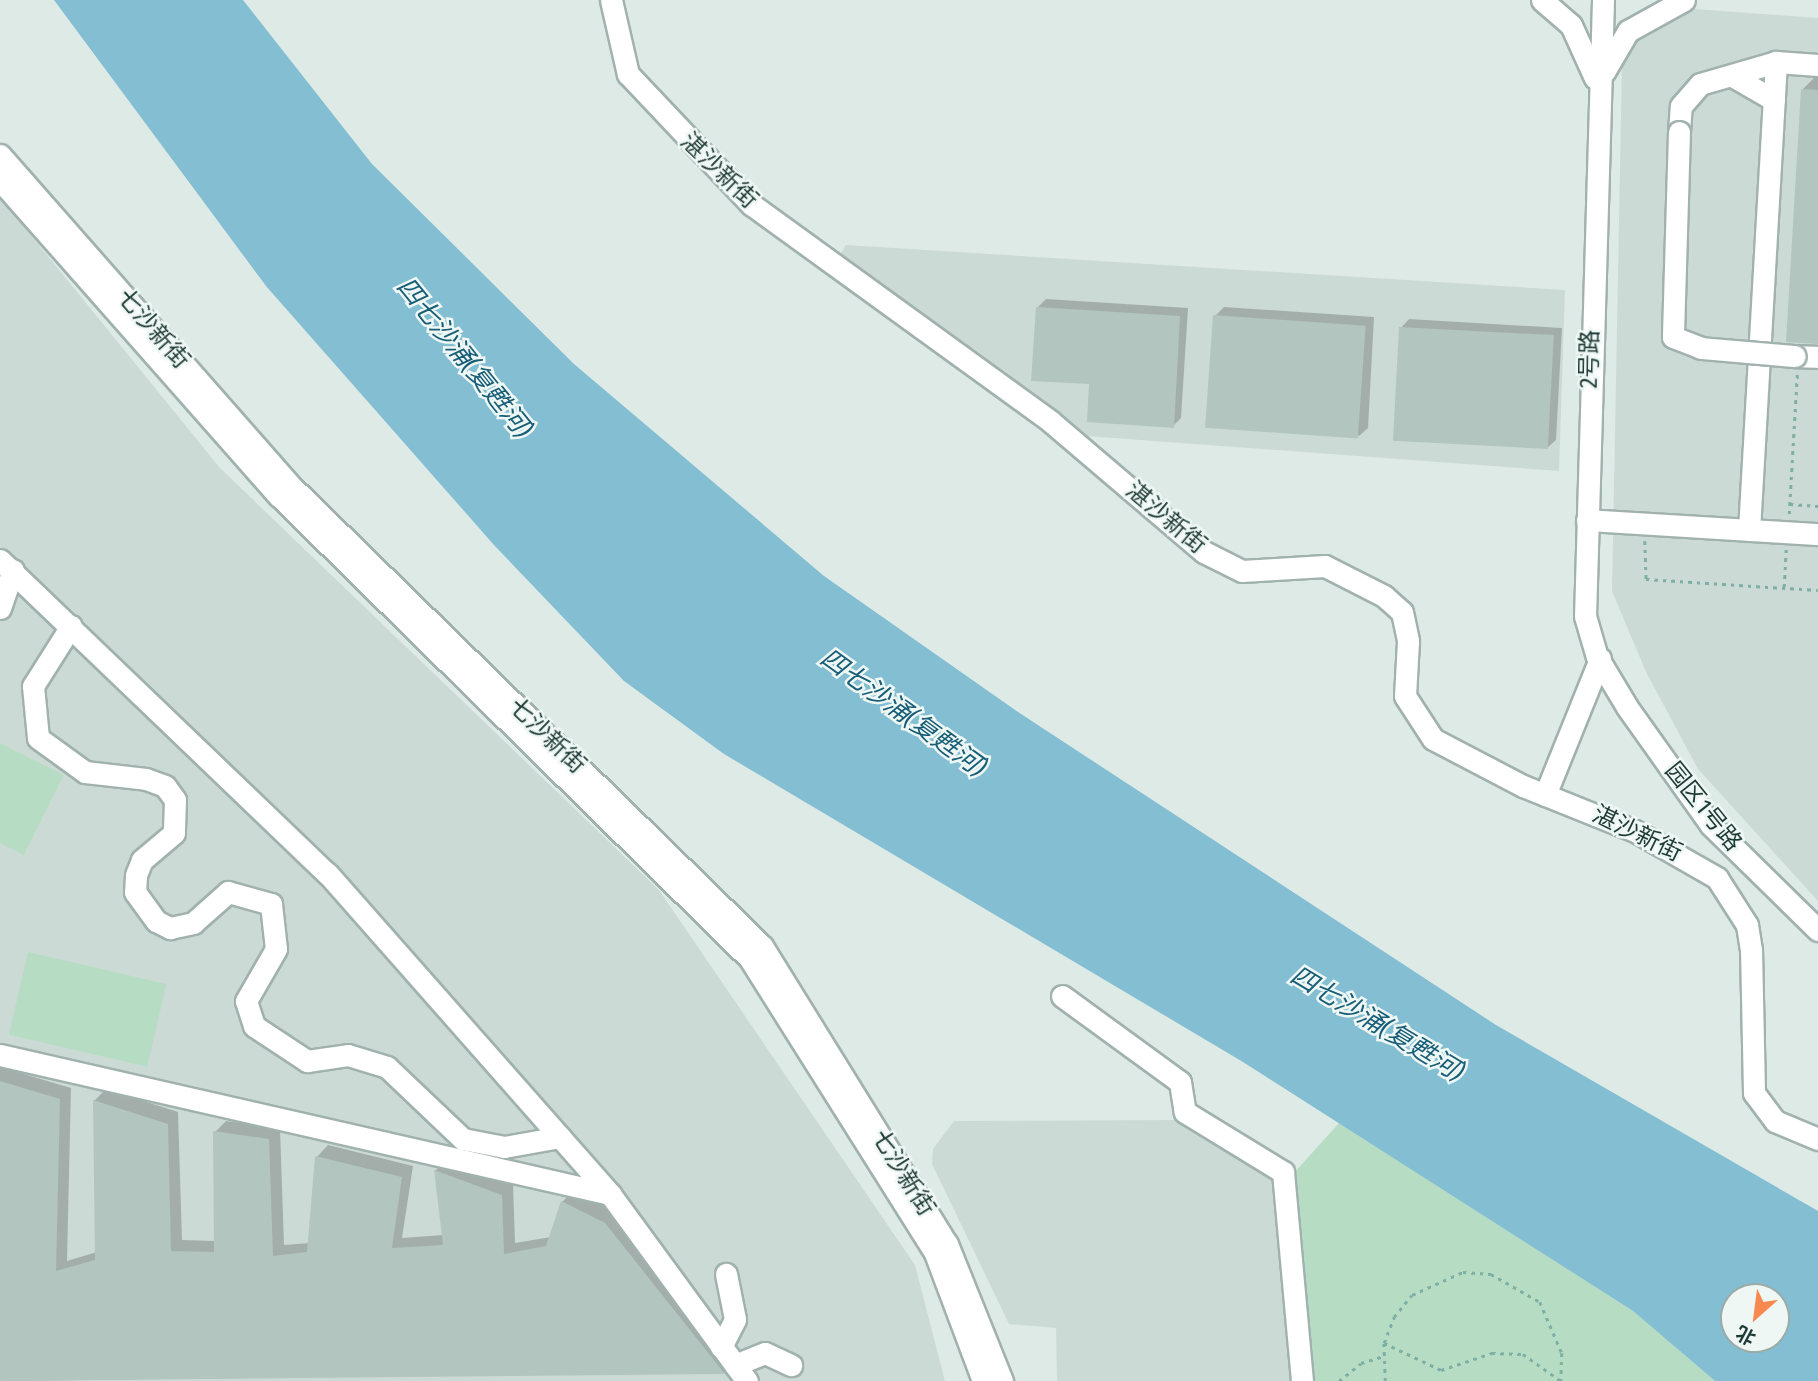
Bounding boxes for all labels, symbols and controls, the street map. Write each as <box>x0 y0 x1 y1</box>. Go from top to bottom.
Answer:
street label: 湛沙新街 <box>674 127 764 215</box>
water label: 四七沙涌(复甦河) <box>390 272 538 444</box>
street label: 七沙新街 <box>111 283 195 375</box>
street label: 2号路 <box>1575 329 1605 389</box>
street label: 湛沙新街 <box>1120 476 1212 560</box>
water label: 四七沙涌(复甦河) <box>814 642 992 784</box>
street label: 七沙新街 <box>502 692 592 780</box>
street label: 园区1号路 <box>1659 757 1747 857</box>
street label: 湛沙新街 <box>1588 800 1686 868</box>
water label: 四七沙涌(复甦河) <box>1285 960 1469 1088</box>
street label: 七沙新街 <box>865 1125 941 1221</box>
north arrow <box>1720 1283 1790 1353</box>
text: 北 <box>1732 1321 1760 1350</box>

